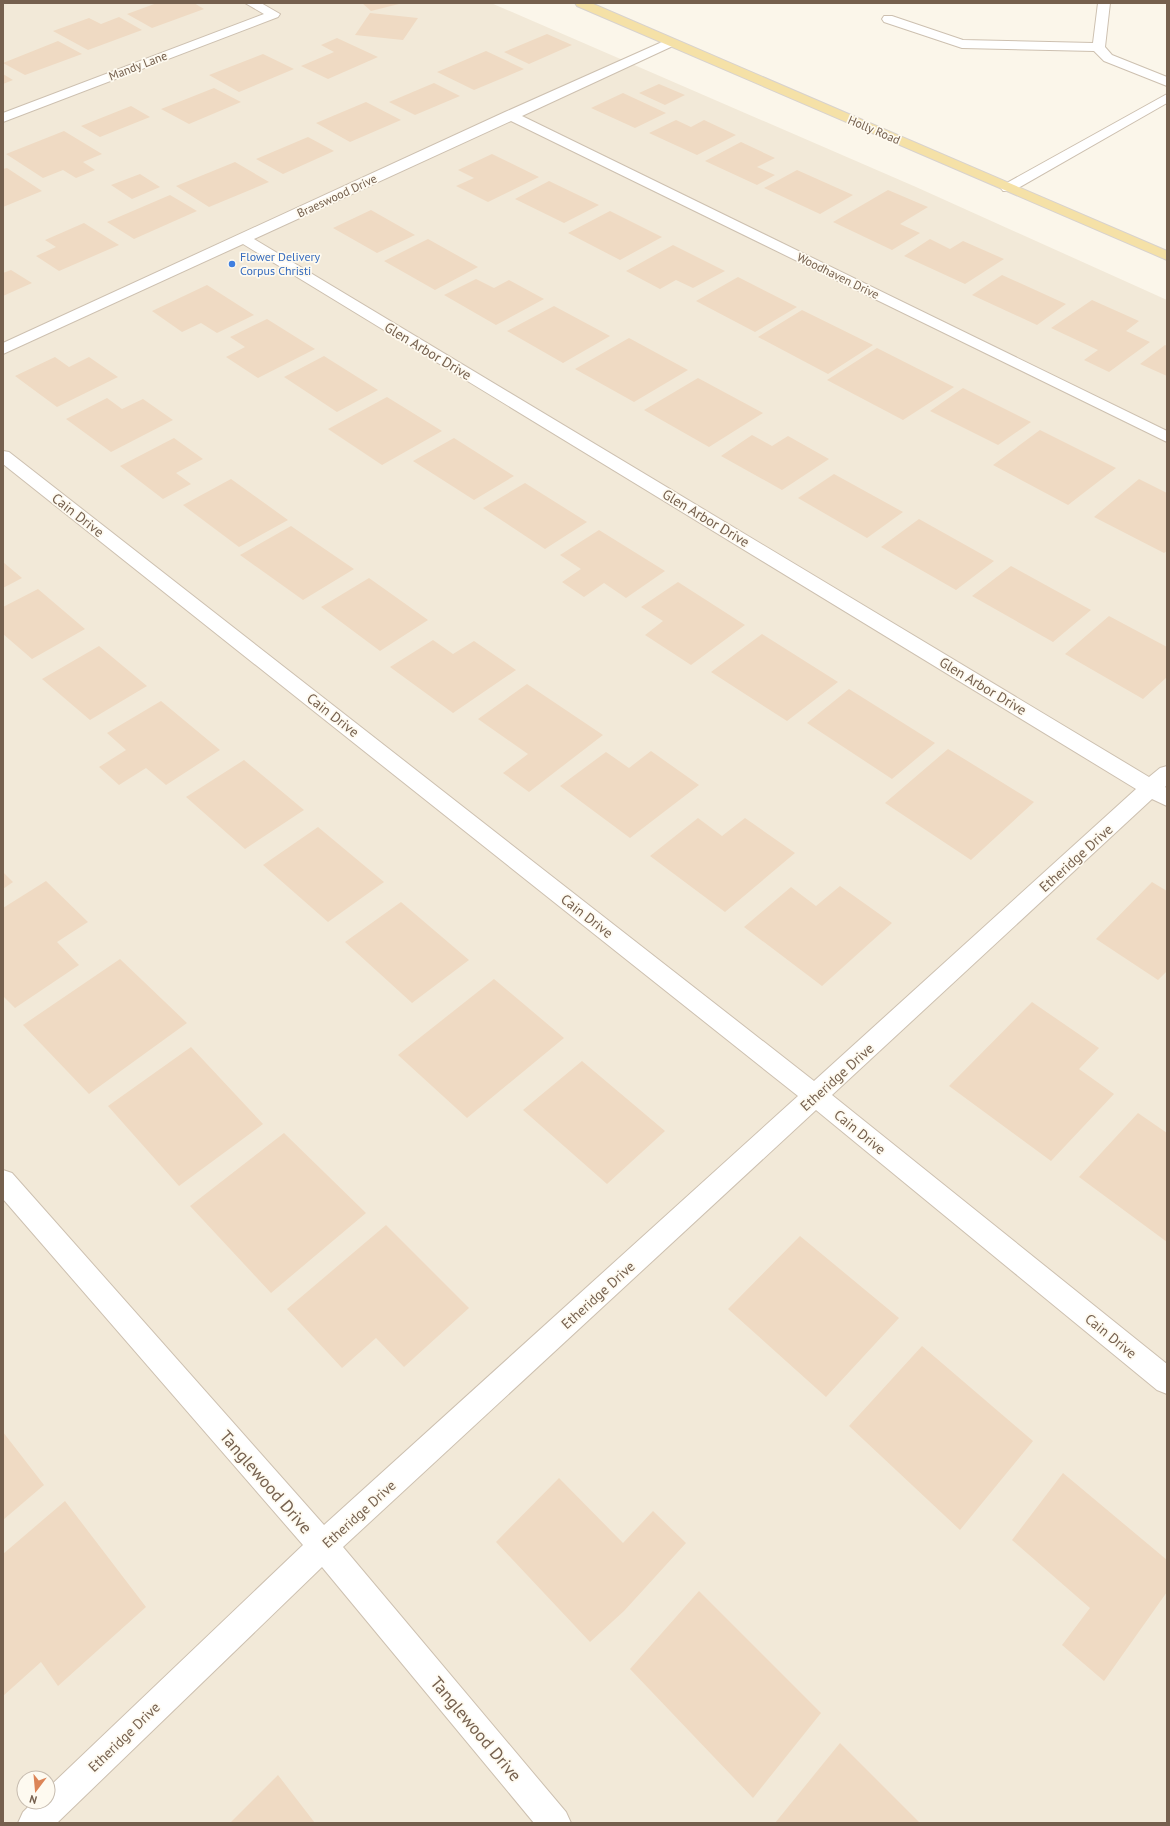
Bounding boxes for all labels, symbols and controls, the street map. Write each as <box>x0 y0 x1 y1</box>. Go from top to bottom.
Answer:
street label: Mandy Lane <box>106 48 169 84</box>
street label: Holly Road <box>846 112 903 147</box>
street label: Braeswood Drive <box>295 171 379 221</box>
place label: Flower Delivery Corpus Christi <box>240 249 321 278</box>
street label: Woodhaven Drive <box>795 249 882 302</box>
marker: Flower Delivery Corpus Christi <box>227 259 237 269</box>
street label: Glen Arbor Drive <box>381 318 475 384</box>
street label: Glen Arbor Drive <box>659 485 753 551</box>
street label: Cain Drive <box>48 489 108 541</box>
street label: Glen Arbor Drive <box>936 653 1030 719</box>
street label: Cain Drive <box>303 689 363 741</box>
street label: Etheridge Drive <box>1035 820 1117 896</box>
street label: Cain Drive <box>557 890 617 942</box>
street label: Etheridge Drive <box>796 1039 878 1115</box>
street label: Cain Drive <box>831 1106 889 1158</box>
street label: Etheridge Drive <box>557 1257 639 1333</box>
street label: Cain Drive <box>1082 1310 1140 1362</box>
street label: Tanglewood Drive <box>215 1426 317 1538</box>
street label: Etheridge Drive <box>318 1476 400 1552</box>
street label: Tanglewood Drive <box>426 1672 526 1786</box>
street label: Etheridge Drive <box>84 1698 164 1776</box>
north arrow <box>16 1770 56 1810</box>
text: N <box>28 1792 39 1807</box>

